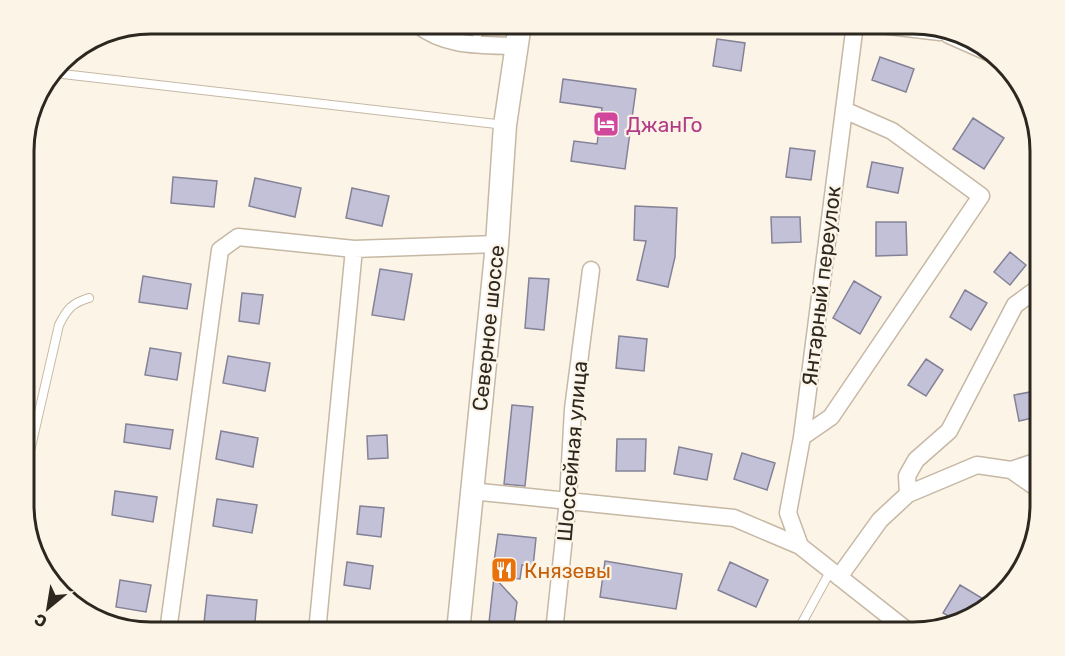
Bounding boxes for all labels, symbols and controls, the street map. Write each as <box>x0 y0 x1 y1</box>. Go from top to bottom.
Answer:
hotel icon: ДжанГо <box>591 109 621 139</box>
place label: ДжанГо <box>626 112 702 137</box>
street label: Янтарный переулок <box>796 184 846 388</box>
street label: Северное шоссе <box>467 244 509 412</box>
street label: Шоссейная улица <box>552 360 592 542</box>
restaurant icon: Князевы <box>489 555 519 585</box>
place label: Князевы <box>524 558 611 583</box>
north arrow <box>18 578 78 638</box>
text: С <box>31 610 50 632</box>

